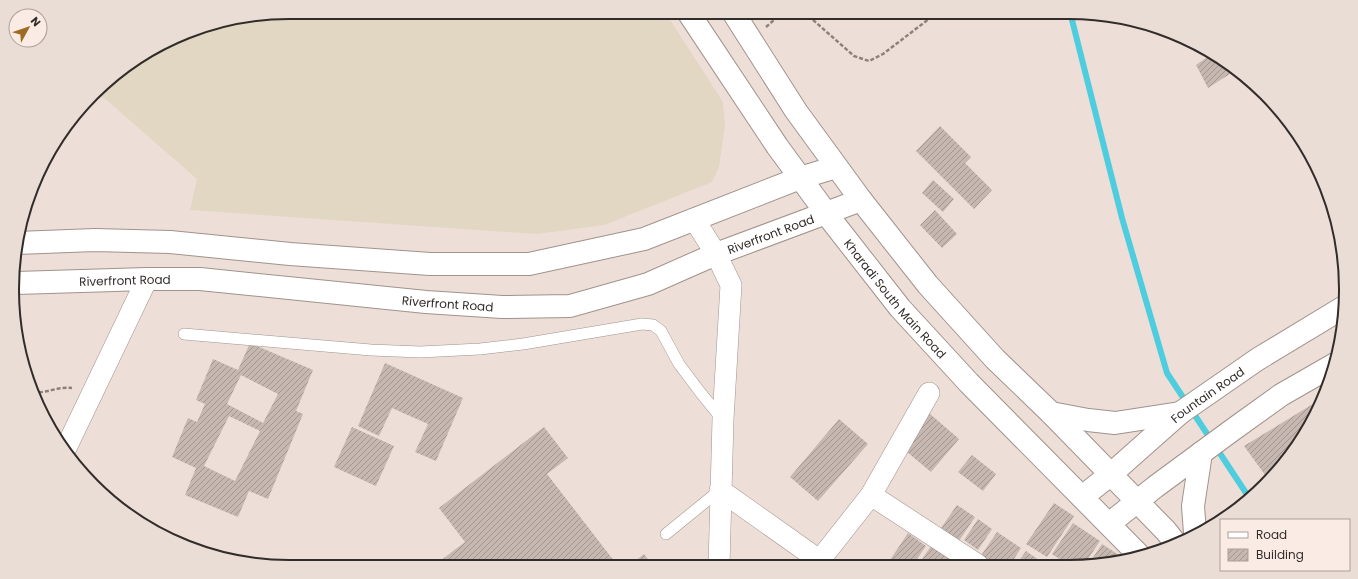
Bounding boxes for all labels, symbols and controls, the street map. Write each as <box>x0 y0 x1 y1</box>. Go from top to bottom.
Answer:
north arrow <box>8 8 48 48</box>
text: N <box>27 13 44 30</box>
street label: Riverfront Road <box>725 210 816 258</box>
street label: Kharadi South Main Road <box>840 235 950 362</box>
street label: Riverfront Road <box>79 271 171 290</box>
street label: Riverfront Road <box>401 291 494 315</box>
street label: Fountain Road <box>1167 363 1248 426</box>
legend <box>1220 519 1350 571</box>
text: Road <box>1256 526 1287 543</box>
text: Building <box>1256 546 1304 563</box>

